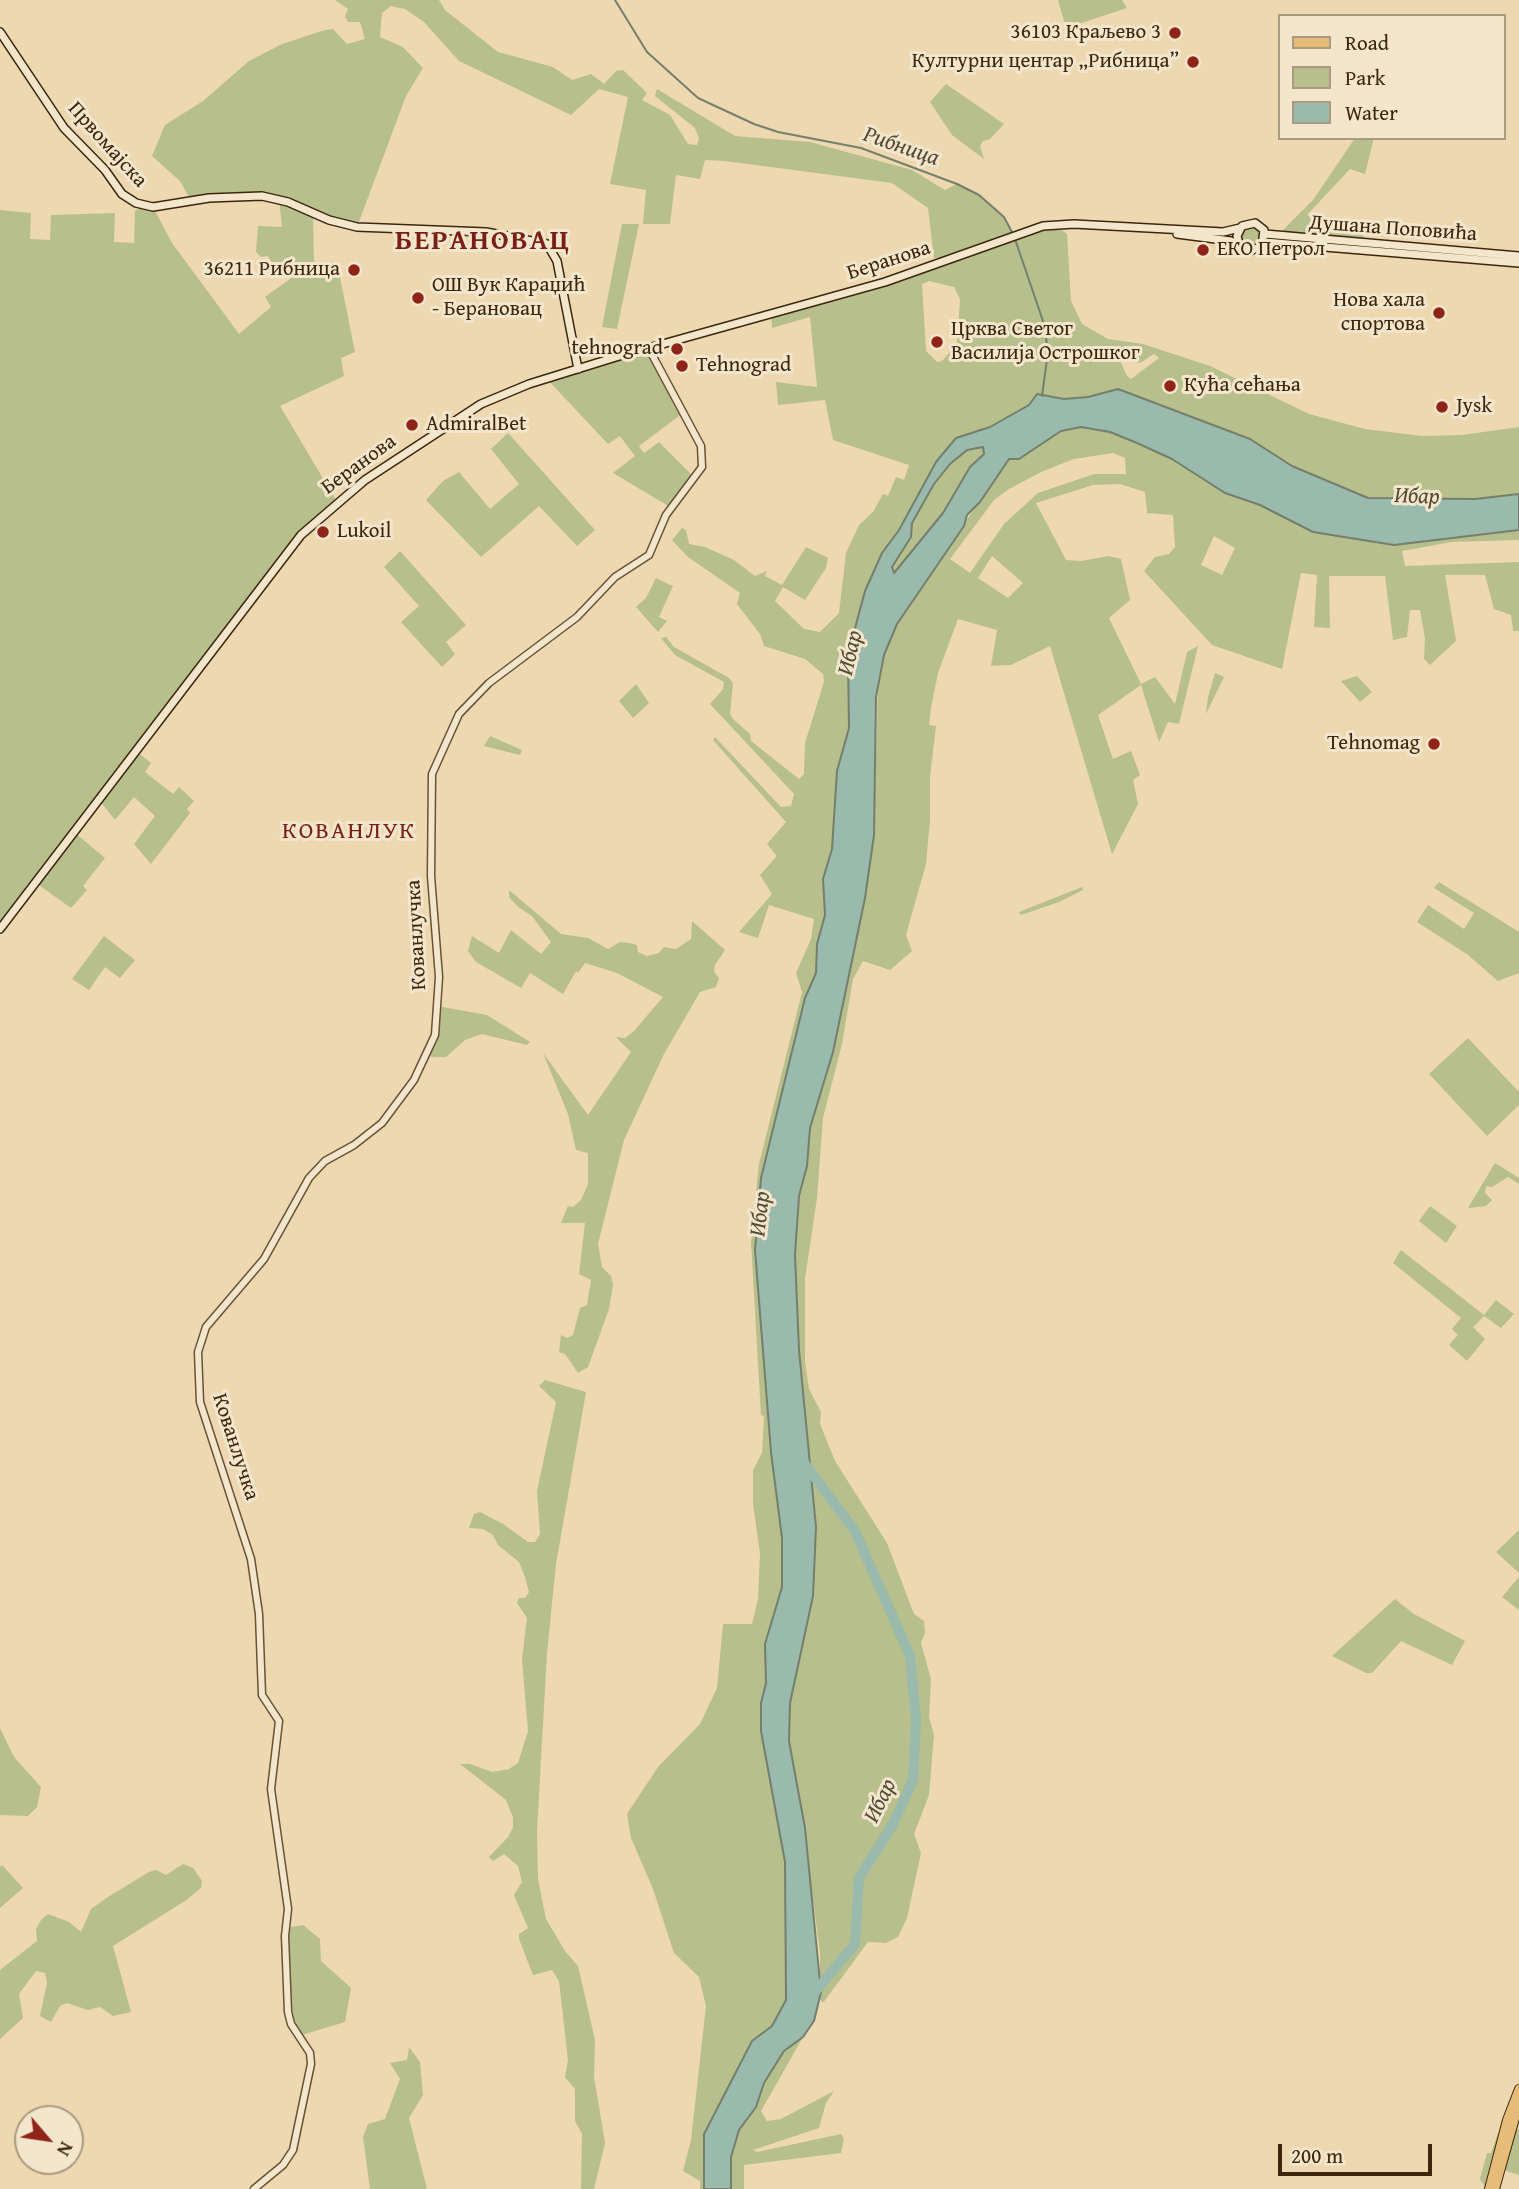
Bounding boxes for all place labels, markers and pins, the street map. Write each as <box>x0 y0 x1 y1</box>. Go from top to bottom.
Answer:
place label: 36103 Краљево 3 <box>1011 20 1161 46</box>
marker: 36103 Краљево 3 <box>1167 25 1183 41</box>
place label: Културни центар „Рибница” <box>912 49 1179 75</box>
marker: Културни центар „Рибница” <box>1185 54 1201 70</box>
place label: ЕКО Петрол <box>1217 237 1325 263</box>
marker: ЕКО Петрол <box>1195 242 1211 258</box>
place label: 36211 Рибница <box>204 257 340 283</box>
marker: 36211 Рибница <box>346 262 362 278</box>
place label: ОШ Вук Караџић - Берановац <box>432 273 585 323</box>
place label: Нова хала спортова <box>1333 288 1425 338</box>
marker: ОШ Вук Караџић - Берановац <box>410 290 426 306</box>
marker: Нова хала спортова <box>1431 305 1447 321</box>
place label: Црква Светог Василија Острошког <box>951 317 1140 367</box>
marker: Црква Светог Василија Острошког <box>929 334 945 350</box>
place label: tehnograd <box>571 336 663 362</box>
marker: tehnograd <box>669 341 685 357</box>
place label: Tehnograd <box>696 353 791 379</box>
marker: Tehnograd <box>674 358 690 374</box>
place label: Кућа сећања <box>1184 373 1301 399</box>
marker: Кућа сећања <box>1162 378 1178 394</box>
place label: Jysk <box>1456 394 1492 420</box>
marker: Jysk <box>1434 399 1450 415</box>
place label: AdmiralBet <box>426 412 526 438</box>
marker: AdmiralBet <box>404 417 420 433</box>
place label: Lukoil <box>337 519 391 545</box>
marker: Lukoil <box>315 524 331 540</box>
place label: Tehnomag <box>1327 731 1420 757</box>
marker: Tehnomag <box>1426 736 1442 752</box>

